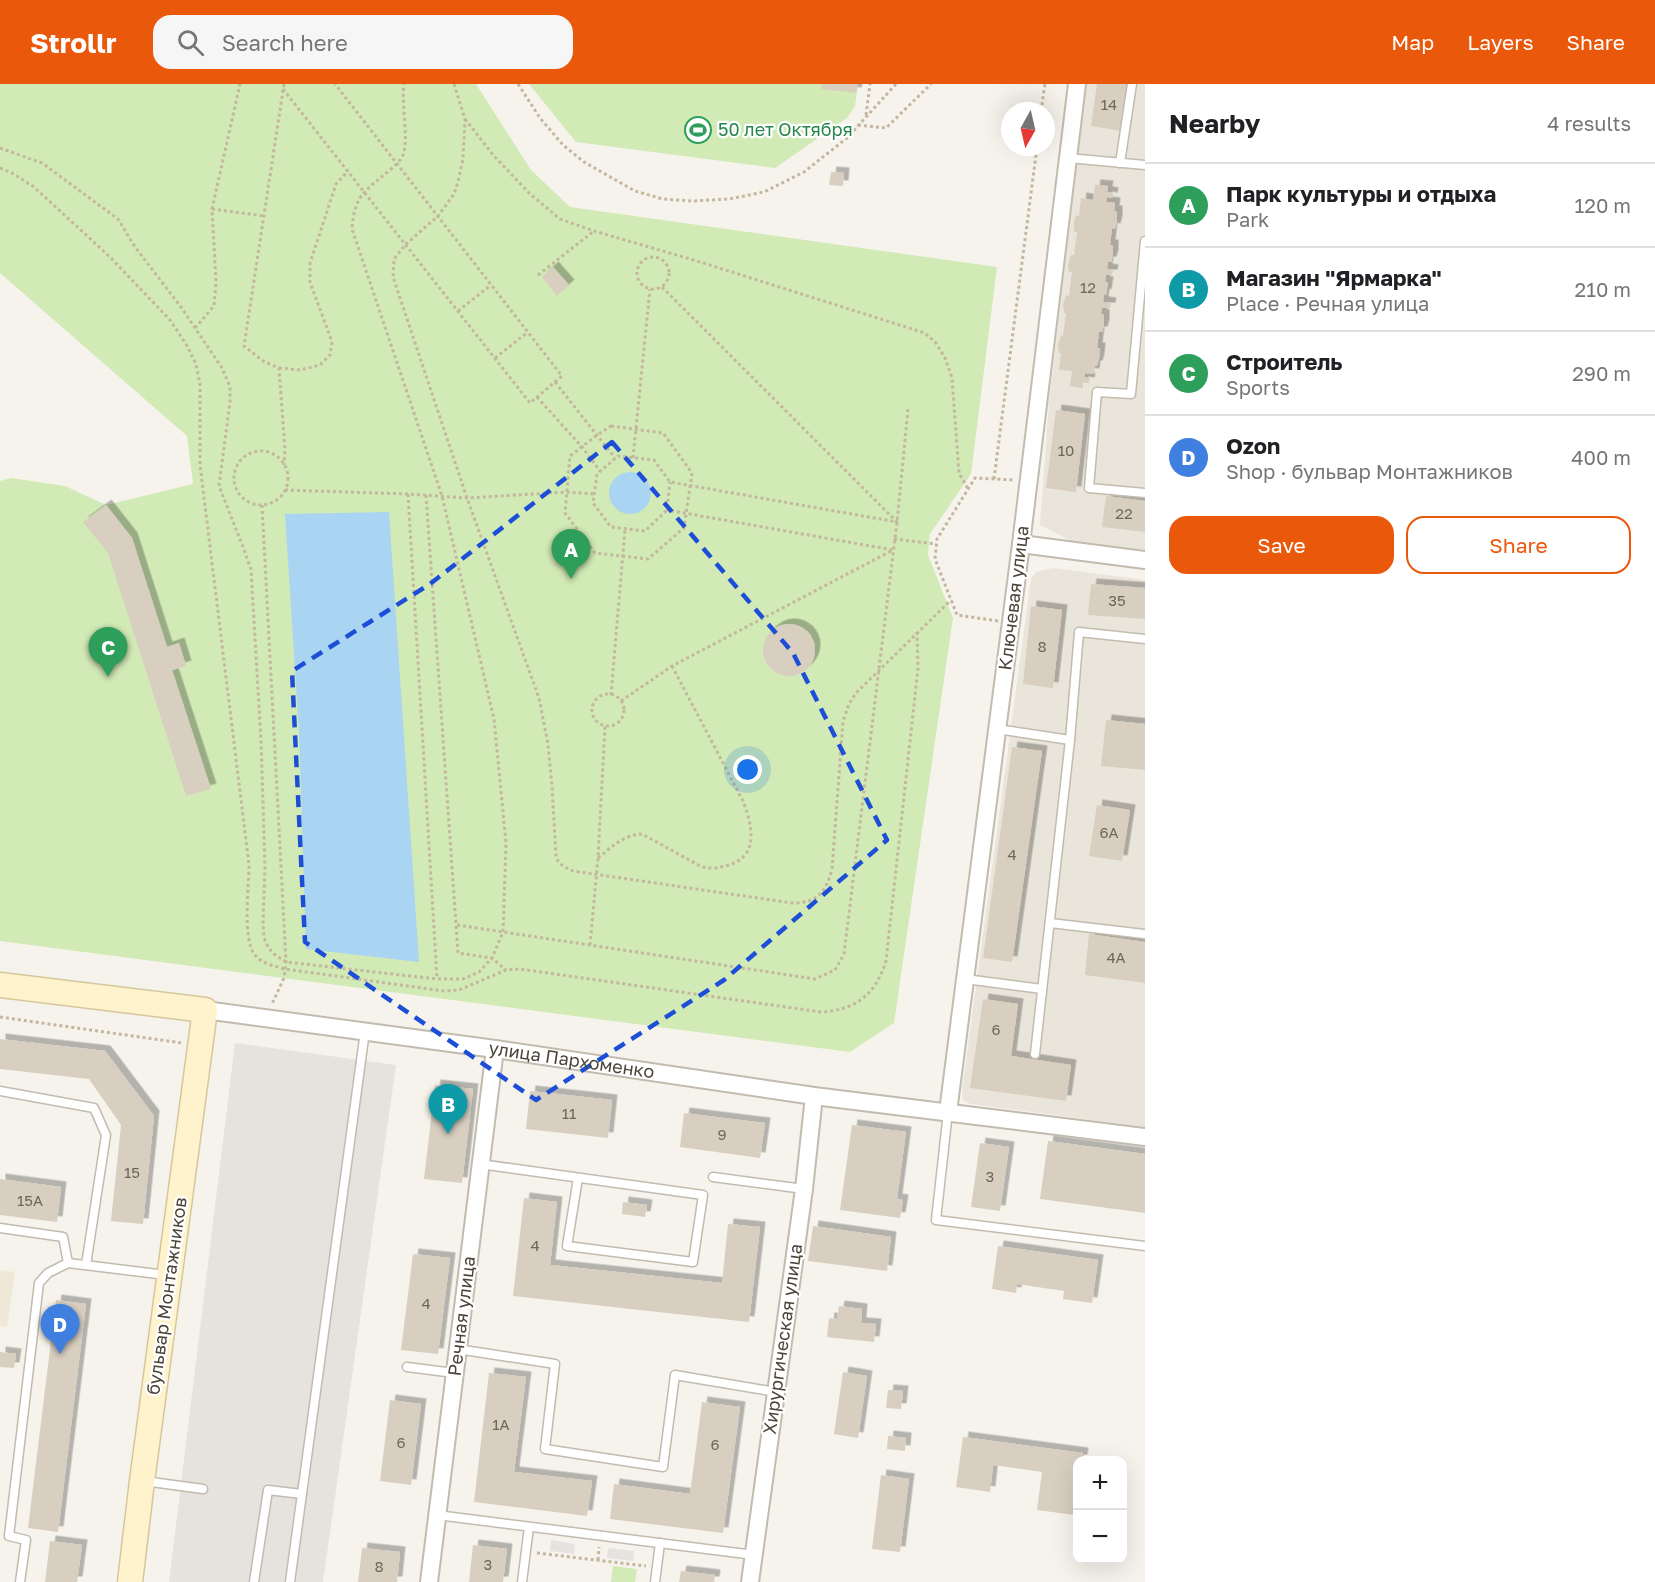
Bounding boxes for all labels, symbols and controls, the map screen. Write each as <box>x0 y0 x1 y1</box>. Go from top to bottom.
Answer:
search box <box>153 15 573 69</box>
text: Strollr <box>30 26 117 59</box>
icon: search <box>174 26 207 59</box>
text: Search here <box>222 29 348 56</box>
text: Map <box>1391 29 1434 55</box>
text: Layers <box>1467 29 1534 55</box>
text: Share <box>1567 29 1625 55</box>
house number: 14 <box>1101 95 1117 113</box>
north arrow <box>1001 102 1055 156</box>
text: Nearby <box>1169 108 1260 139</box>
text: 4 results <box>1547 111 1631 135</box>
sports icon: 50 лет Октября <box>683 115 713 145</box>
place label: 50 лет Октября <box>718 118 853 140</box>
text: Парк культуры и отдыха <box>1226 180 1496 207</box>
text: A <box>1181 193 1196 217</box>
text: 120 m <box>1575 193 1631 217</box>
text: Park <box>1226 207 1269 231</box>
text: Магазин "Ярмарка" <box>1226 264 1442 291</box>
text: B <box>1181 277 1196 301</box>
text: 210 m <box>1575 277 1631 301</box>
house number: 12 <box>1080 278 1096 296</box>
text: Place · Речная улица <box>1226 291 1429 315</box>
text: Строитель <box>1226 348 1342 375</box>
text: C <box>1181 361 1196 385</box>
text: 290 m <box>1572 361 1631 385</box>
text: Sports <box>1226 375 1290 399</box>
text: Ozon <box>1226 432 1280 459</box>
house number: 10 <box>1058 441 1074 459</box>
text: D <box>1181 445 1196 469</box>
text: 400 m <box>1571 445 1631 469</box>
text: Shop · бульвар Монтажников <box>1226 459 1513 483</box>
house number: 22 <box>1115 504 1133 522</box>
button: Save <box>1169 516 1394 574</box>
button: Share <box>1406 516 1631 574</box>
street label: Ключевая улица <box>993 524 1033 672</box>
pin: A <box>552 530 590 579</box>
house number: 35 <box>1108 591 1126 609</box>
pin: C <box>88 628 128 677</box>
house number: 8 <box>1037 637 1047 655</box>
your location <box>733 755 762 784</box>
house number: 6А <box>1099 823 1119 841</box>
house number: 4 <box>1007 845 1017 863</box>
house number: 4А <box>1106 948 1126 966</box>
house number: 6 <box>991 1020 1001 1038</box>
street label: улица Пархоменко <box>487 1036 656 1082</box>
pin: B <box>428 1084 468 1134</box>
house number: 11 <box>562 1104 576 1122</box>
house number: 9 <box>717 1125 727 1143</box>
house number: 15 <box>124 1163 140 1181</box>
house number: 3 <box>986 1167 994 1185</box>
house number: 15А <box>17 1191 43 1209</box>
street label: бульвар Монтажников <box>141 1196 191 1396</box>
house number: 4 <box>530 1236 540 1254</box>
street label: Хирургическая улица <box>758 1242 806 1435</box>
street label: Речная улица <box>443 1255 479 1377</box>
house number: 4 <box>421 1294 431 1312</box>
pin: D <box>40 1304 80 1354</box>
house number: 1А <box>492 1415 510 1433</box>
house number: 6 <box>396 1433 406 1451</box>
house number: 6 <box>710 1435 720 1453</box>
map controls <box>1073 1456 1127 1564</box>
button: + <box>1073 1456 1127 1510</box>
button: − <box>1073 1510 1127 1564</box>
house number: 3 <box>484 1555 492 1573</box>
house number: 8 <box>374 1557 384 1575</box>

